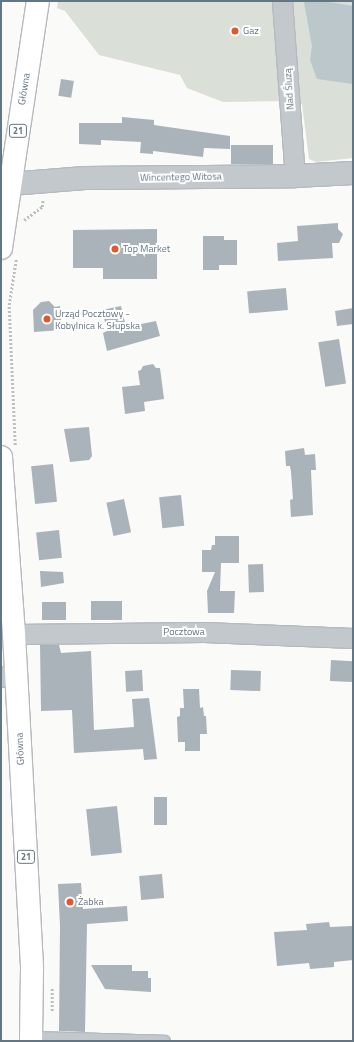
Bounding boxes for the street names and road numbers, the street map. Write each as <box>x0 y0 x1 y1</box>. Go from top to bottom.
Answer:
street label: Nad Śluzą <box>282 68 296 110</box>
street label: Główna <box>16 72 32 106</box>
road number: 21 <box>8 124 28 138</box>
street label: Wincentego Witosa <box>140 170 222 184</box>
street label: Pocztowa <box>163 626 205 638</box>
street label: Główna <box>13 732 27 766</box>
road number: 21 <box>16 850 36 864</box>

